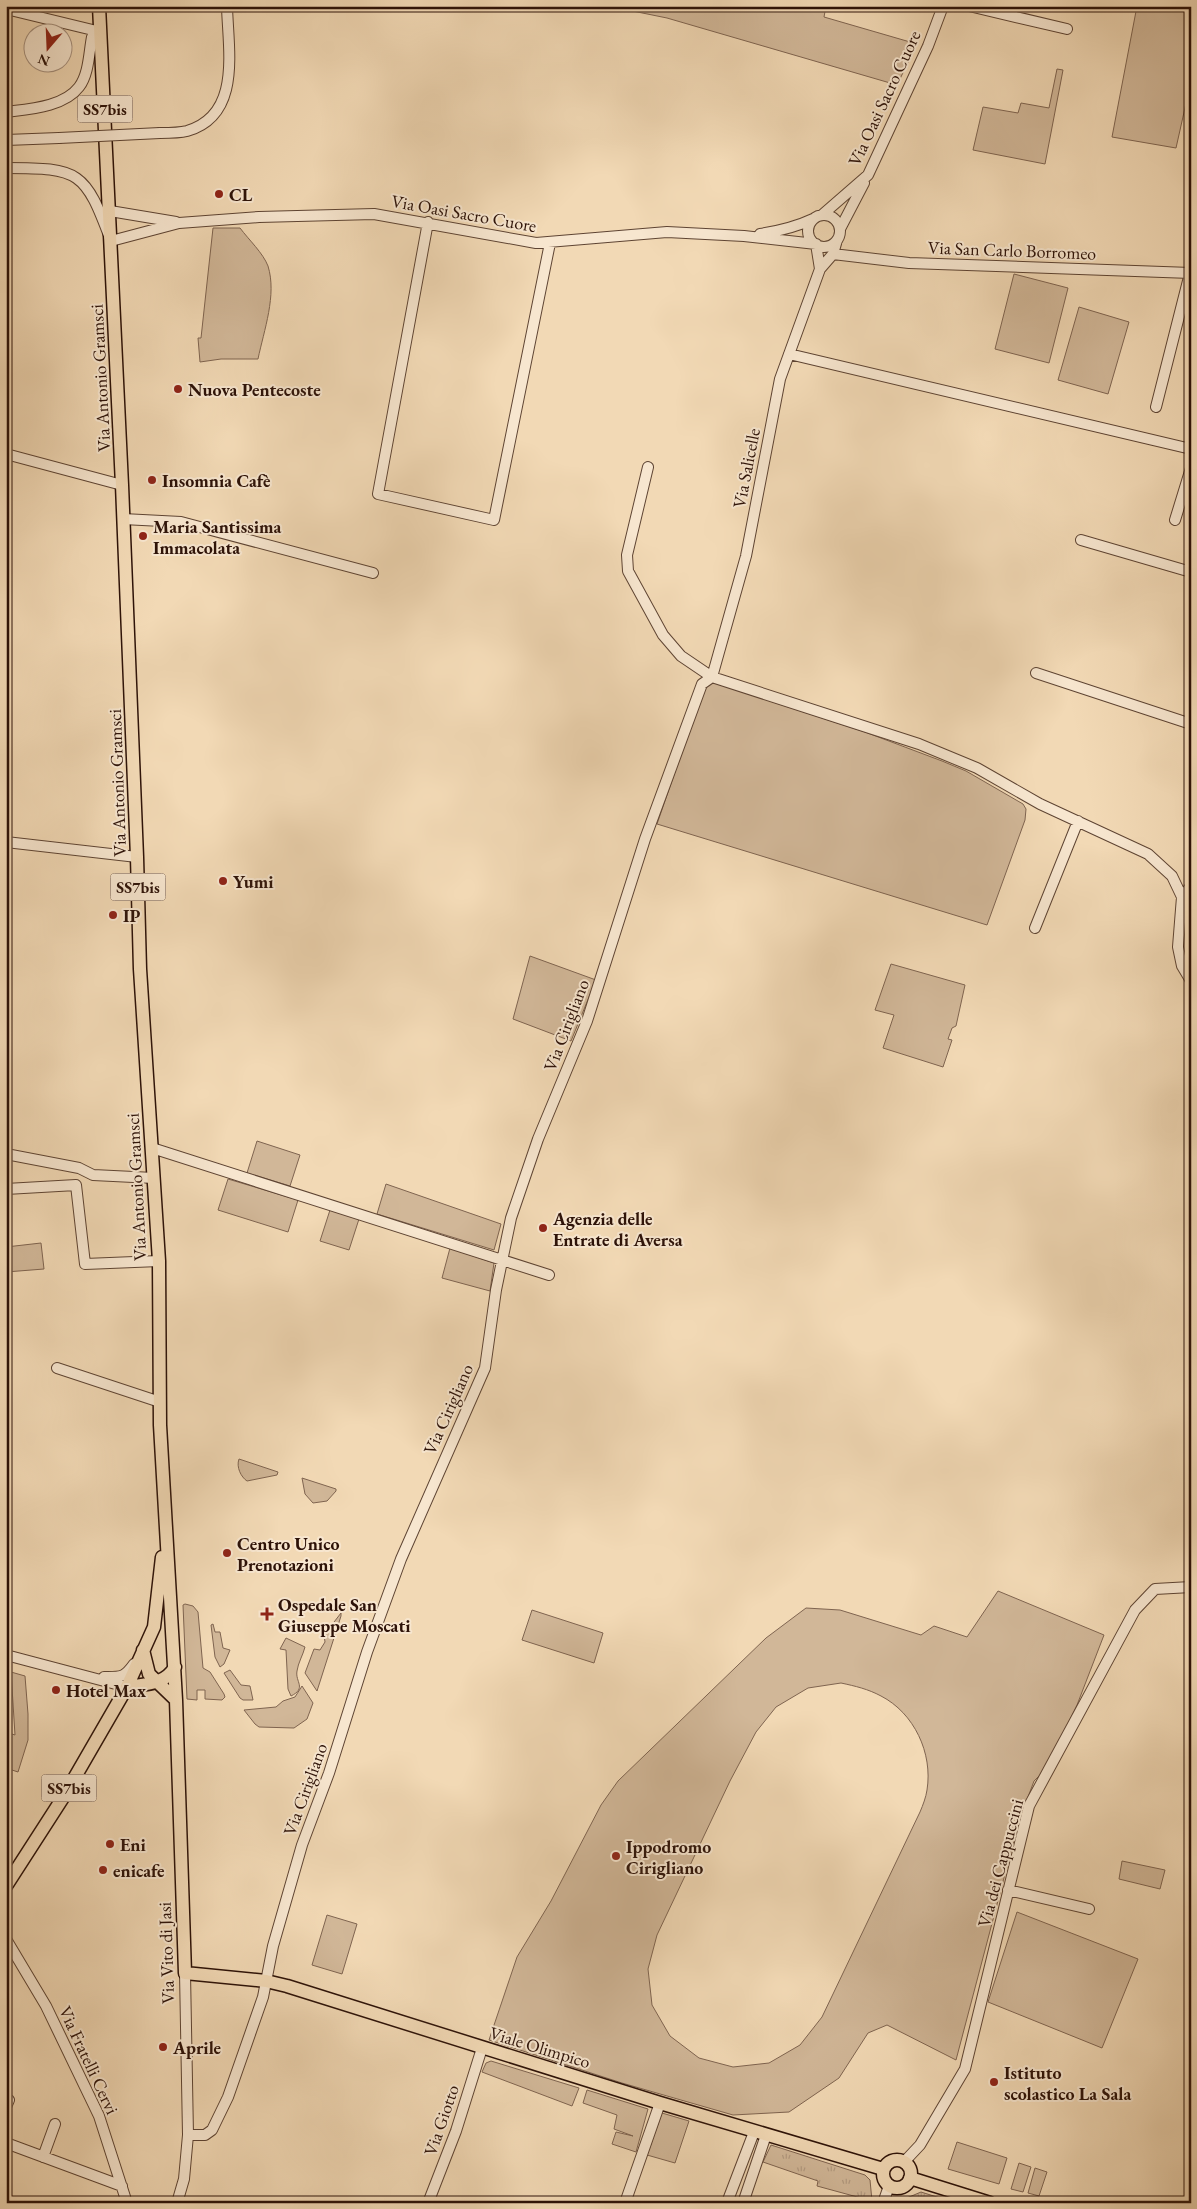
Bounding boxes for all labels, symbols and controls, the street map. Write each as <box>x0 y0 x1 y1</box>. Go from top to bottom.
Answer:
north arrow <box>22 22 72 72</box>
street label: Via Oasi Sacro Cuore <box>843 27 925 169</box>
text: N <box>35 50 52 71</box>
road number: SS7bis <box>78 96 132 122</box>
place label: CL <box>229 183 253 206</box>
marker: CL <box>213 188 225 200</box>
street label: Via Oasi Sacro Cuore <box>390 189 538 237</box>
street label: Via San Carlo Borromeo <box>927 236 1097 264</box>
street label: Via Antonio Gramsci <box>85 303 115 452</box>
place label: Nuova Pentecoste <box>188 378 321 401</box>
marker: Nuova Pentecoste <box>172 383 184 395</box>
street label: Via Salicelle <box>727 426 765 510</box>
place label: Insomnia Cafè <box>162 469 271 492</box>
marker: Insomnia Cafè <box>146 474 158 486</box>
place label: Maria Santissima Immacolata <box>153 515 281 559</box>
marker: Maria Santissima Immacolata <box>137 530 149 542</box>
street label: Via Antonio Gramsci <box>103 708 131 857</box>
place label: Yumi <box>233 870 274 893</box>
road number: SS7bis <box>110 874 166 900</box>
marker: Yumi <box>217 875 229 887</box>
place label: IP <box>123 904 141 927</box>
marker: IP <box>107 909 119 921</box>
street label: Via Cirigliano <box>538 976 594 1074</box>
street label: Via Antonio Gramsci <box>121 1112 151 1261</box>
place label: Agenzia delle Entrate di Aversa <box>552 1207 683 1251</box>
marker: Agenzia delle Entrate di Aversa <box>537 1222 549 1234</box>
street label: Via Cirigliano <box>418 1360 478 1458</box>
place label: Centro Unico Prenotazioni <box>237 1532 340 1576</box>
marker: Centro Unico Prenotazioni <box>221 1547 233 1559</box>
place label: Ospedale San Giuseppe Moscati <box>278 1593 411 1637</box>
marker: Ospedale San Giuseppe Moscati <box>260 1607 274 1621</box>
place label: Hotel Max <box>66 1679 146 1702</box>
marker: Hotel Max <box>50 1684 62 1696</box>
street label: Via Cirigliano <box>278 1740 332 1838</box>
road number: SS7bis <box>42 1775 96 1802</box>
street label: Via dei Cappuccini <box>972 1796 1028 1930</box>
place label: Eni <box>120 1833 147 1856</box>
place label: Ippodromo Cirigliano <box>626 1835 711 1879</box>
marker: Eni <box>104 1838 116 1850</box>
marker: Ippodromo Cirigliano <box>610 1850 622 1862</box>
place label: enicafe <box>113 1859 165 1882</box>
marker: enicafe <box>97 1864 109 1876</box>
street label: Via Vito di Jasi <box>153 1901 179 2004</box>
street label: Via Fratelli Cervi <box>54 2002 124 2118</box>
street label: Viale Olimpico <box>487 2021 593 2073</box>
place label: Aprile <box>172 2036 221 2059</box>
marker: Aprile <box>157 2041 169 2053</box>
place label: Istituto scolastico La Sala <box>1004 2061 1131 2105</box>
marker: Istituto scolastico La Sala <box>988 2076 1000 2088</box>
street label: Via Giotto <box>418 2081 464 2159</box>

